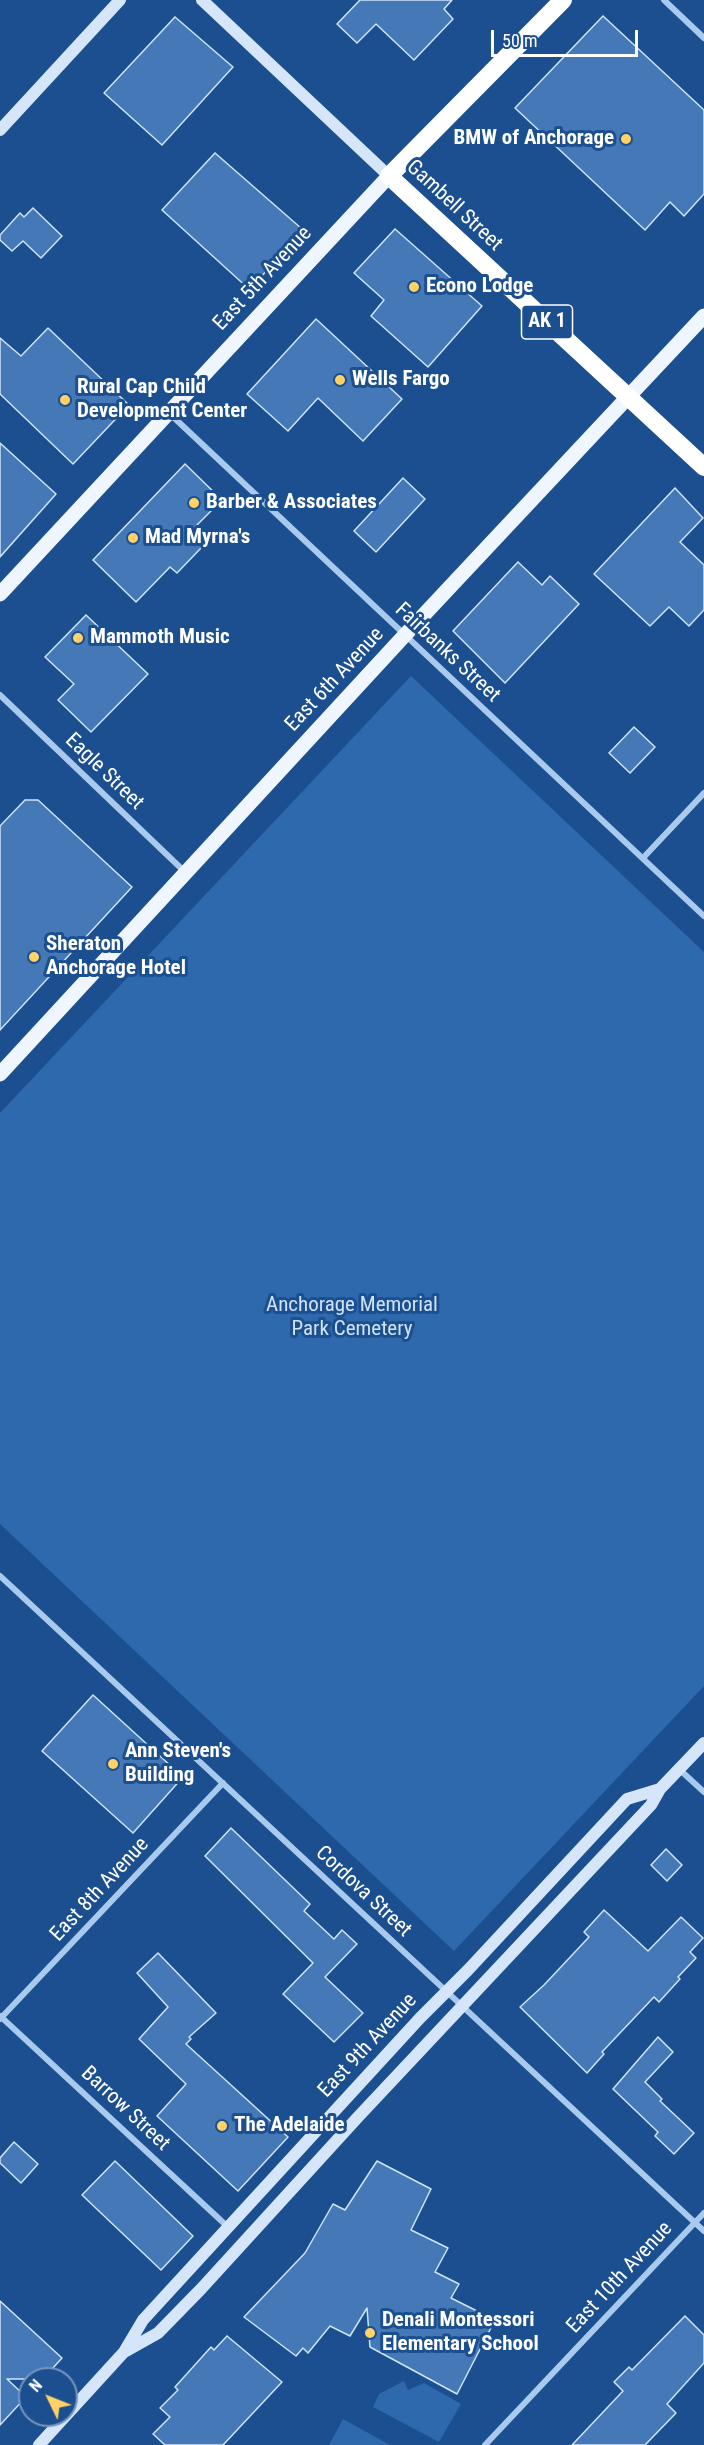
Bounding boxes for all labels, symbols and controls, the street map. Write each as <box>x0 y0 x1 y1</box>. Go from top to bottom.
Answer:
scale bar <box>494 18 641 56</box>
text: 50 m <box>502 30 537 51</box>
place label: BMW of Anchorage <box>454 126 614 152</box>
marker: BMW of Anchorage <box>619 132 633 146</box>
street label: Gambell Street <box>401 155 507 257</box>
street label: East 5th Avenue <box>208 222 318 336</box>
place label: Econo Lodge <box>426 274 533 300</box>
marker: Econo Lodge <box>407 280 421 294</box>
road number: AK 1 <box>522 305 572 339</box>
place label: Wells Fargo <box>352 367 450 393</box>
marker: Wells Fargo <box>333 373 347 387</box>
place label: Rural Cap Child Development Center <box>77 375 247 425</box>
marker: Rural Cap Child Development Center <box>58 393 72 407</box>
place label: Barber & Associates <box>206 490 377 516</box>
marker: Barber & Associates <box>187 496 201 510</box>
place label: Mad Myrna's <box>145 525 250 551</box>
marker: Mad Myrna's <box>126 531 140 545</box>
street label: Fairbanks Street <box>389 598 505 708</box>
street label: East 6th Avenue <box>280 623 390 737</box>
place label: Mammoth Music <box>90 625 230 651</box>
marker: Mammoth Music <box>71 631 85 645</box>
street label: Eagle Street <box>59 728 149 816</box>
place label: Sheraton Anchorage Hotel <box>46 932 186 982</box>
marker: Sheraton Anchorage Hotel <box>27 950 41 964</box>
park label: Anchorage Memorial Park Cemetery <box>266 1293 438 1343</box>
place label: Ann Steven's Building <box>125 1739 231 1789</box>
marker: Ann Steven's Building <box>106 1757 120 1771</box>
street label: East 8th Avenue <box>45 1833 155 1947</box>
street label: Cordova Street <box>310 1841 416 1943</box>
street label: East 9th Avenue <box>313 1989 423 2103</box>
street label: Barrow Street <box>75 2061 175 2157</box>
place label: The Adelaide <box>234 2113 345 2139</box>
marker: The Adelaide <box>215 2119 229 2133</box>
street label: East 10th Avenue <box>562 2217 678 2339</box>
place label: Denali Montessori Elementary School <box>382 2308 539 2358</box>
marker: Denali Montessori Elementary School <box>363 2326 377 2340</box>
north arrow <box>18 2367 78 2427</box>
text: N <box>26 2376 46 2396</box>

